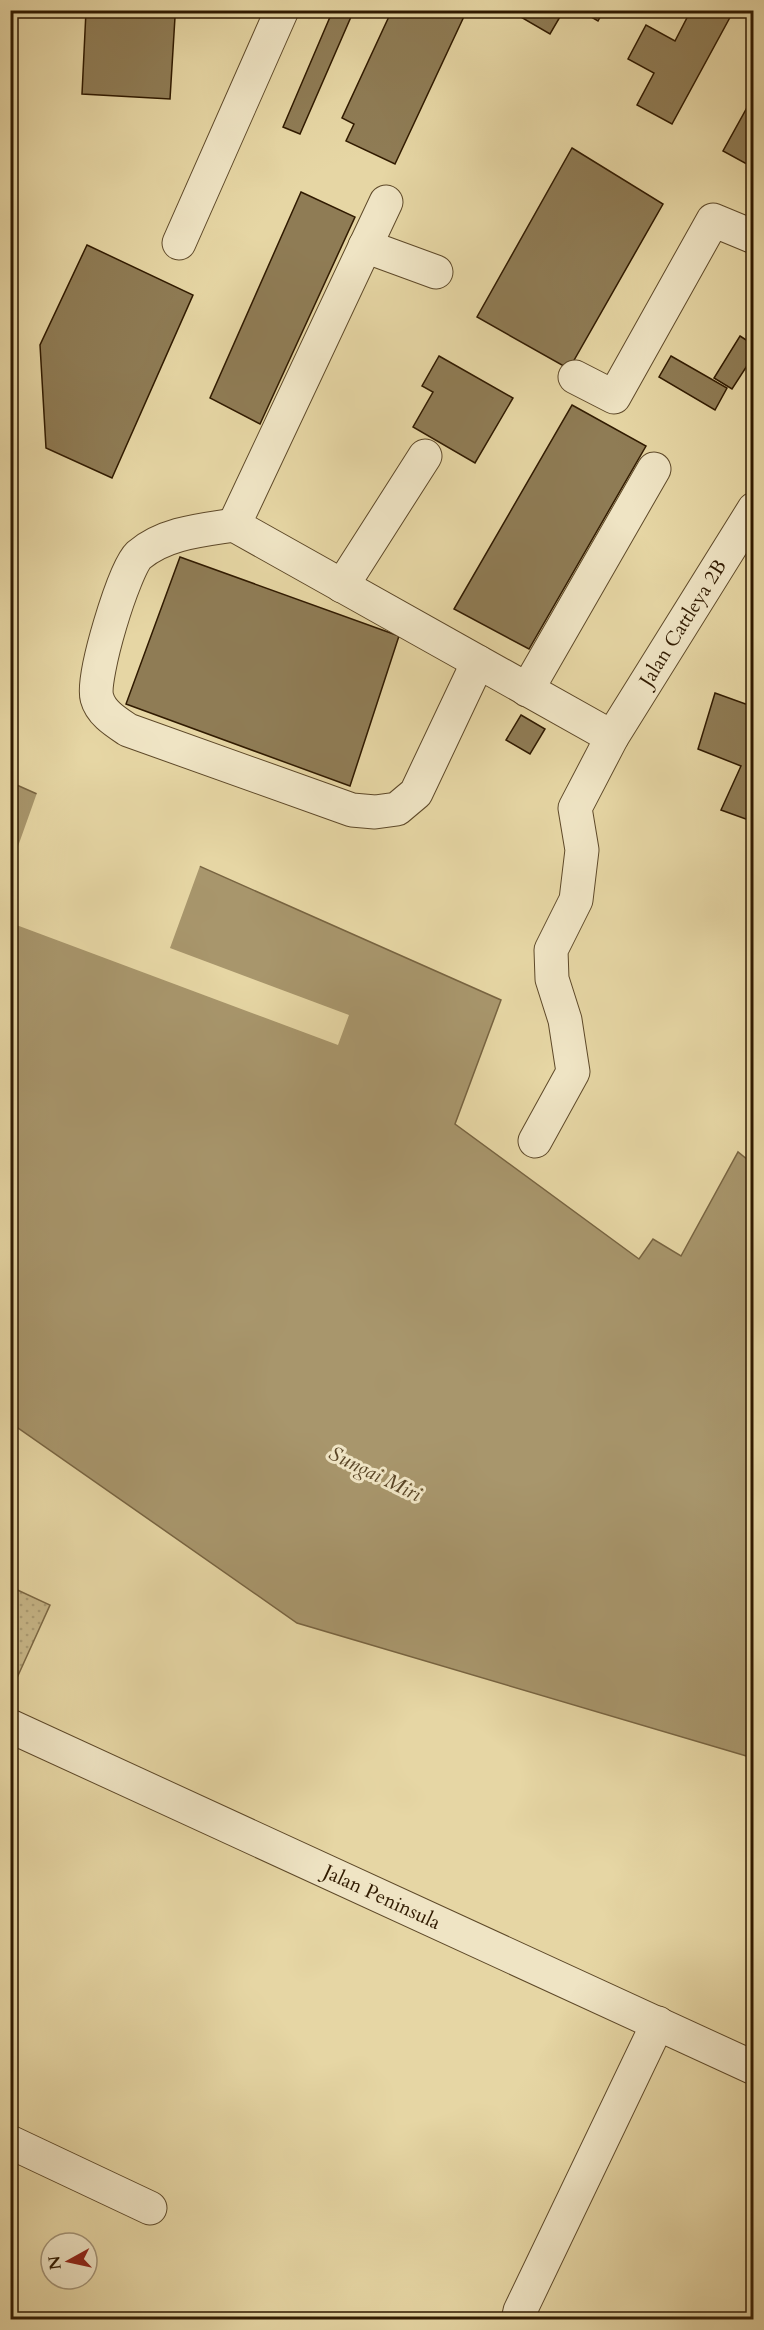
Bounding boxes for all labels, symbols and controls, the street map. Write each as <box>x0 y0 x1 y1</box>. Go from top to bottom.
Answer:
street label: Jalan Cattleya 2B <box>632 554 733 694</box>
water label: Sungai Miri <box>324 1439 426 1509</box>
street label: Jalan Peninsula <box>316 1857 445 1936</box>
north arrow <box>39 2231 99 2291</box>
text: N <box>43 2254 67 2271</box>

